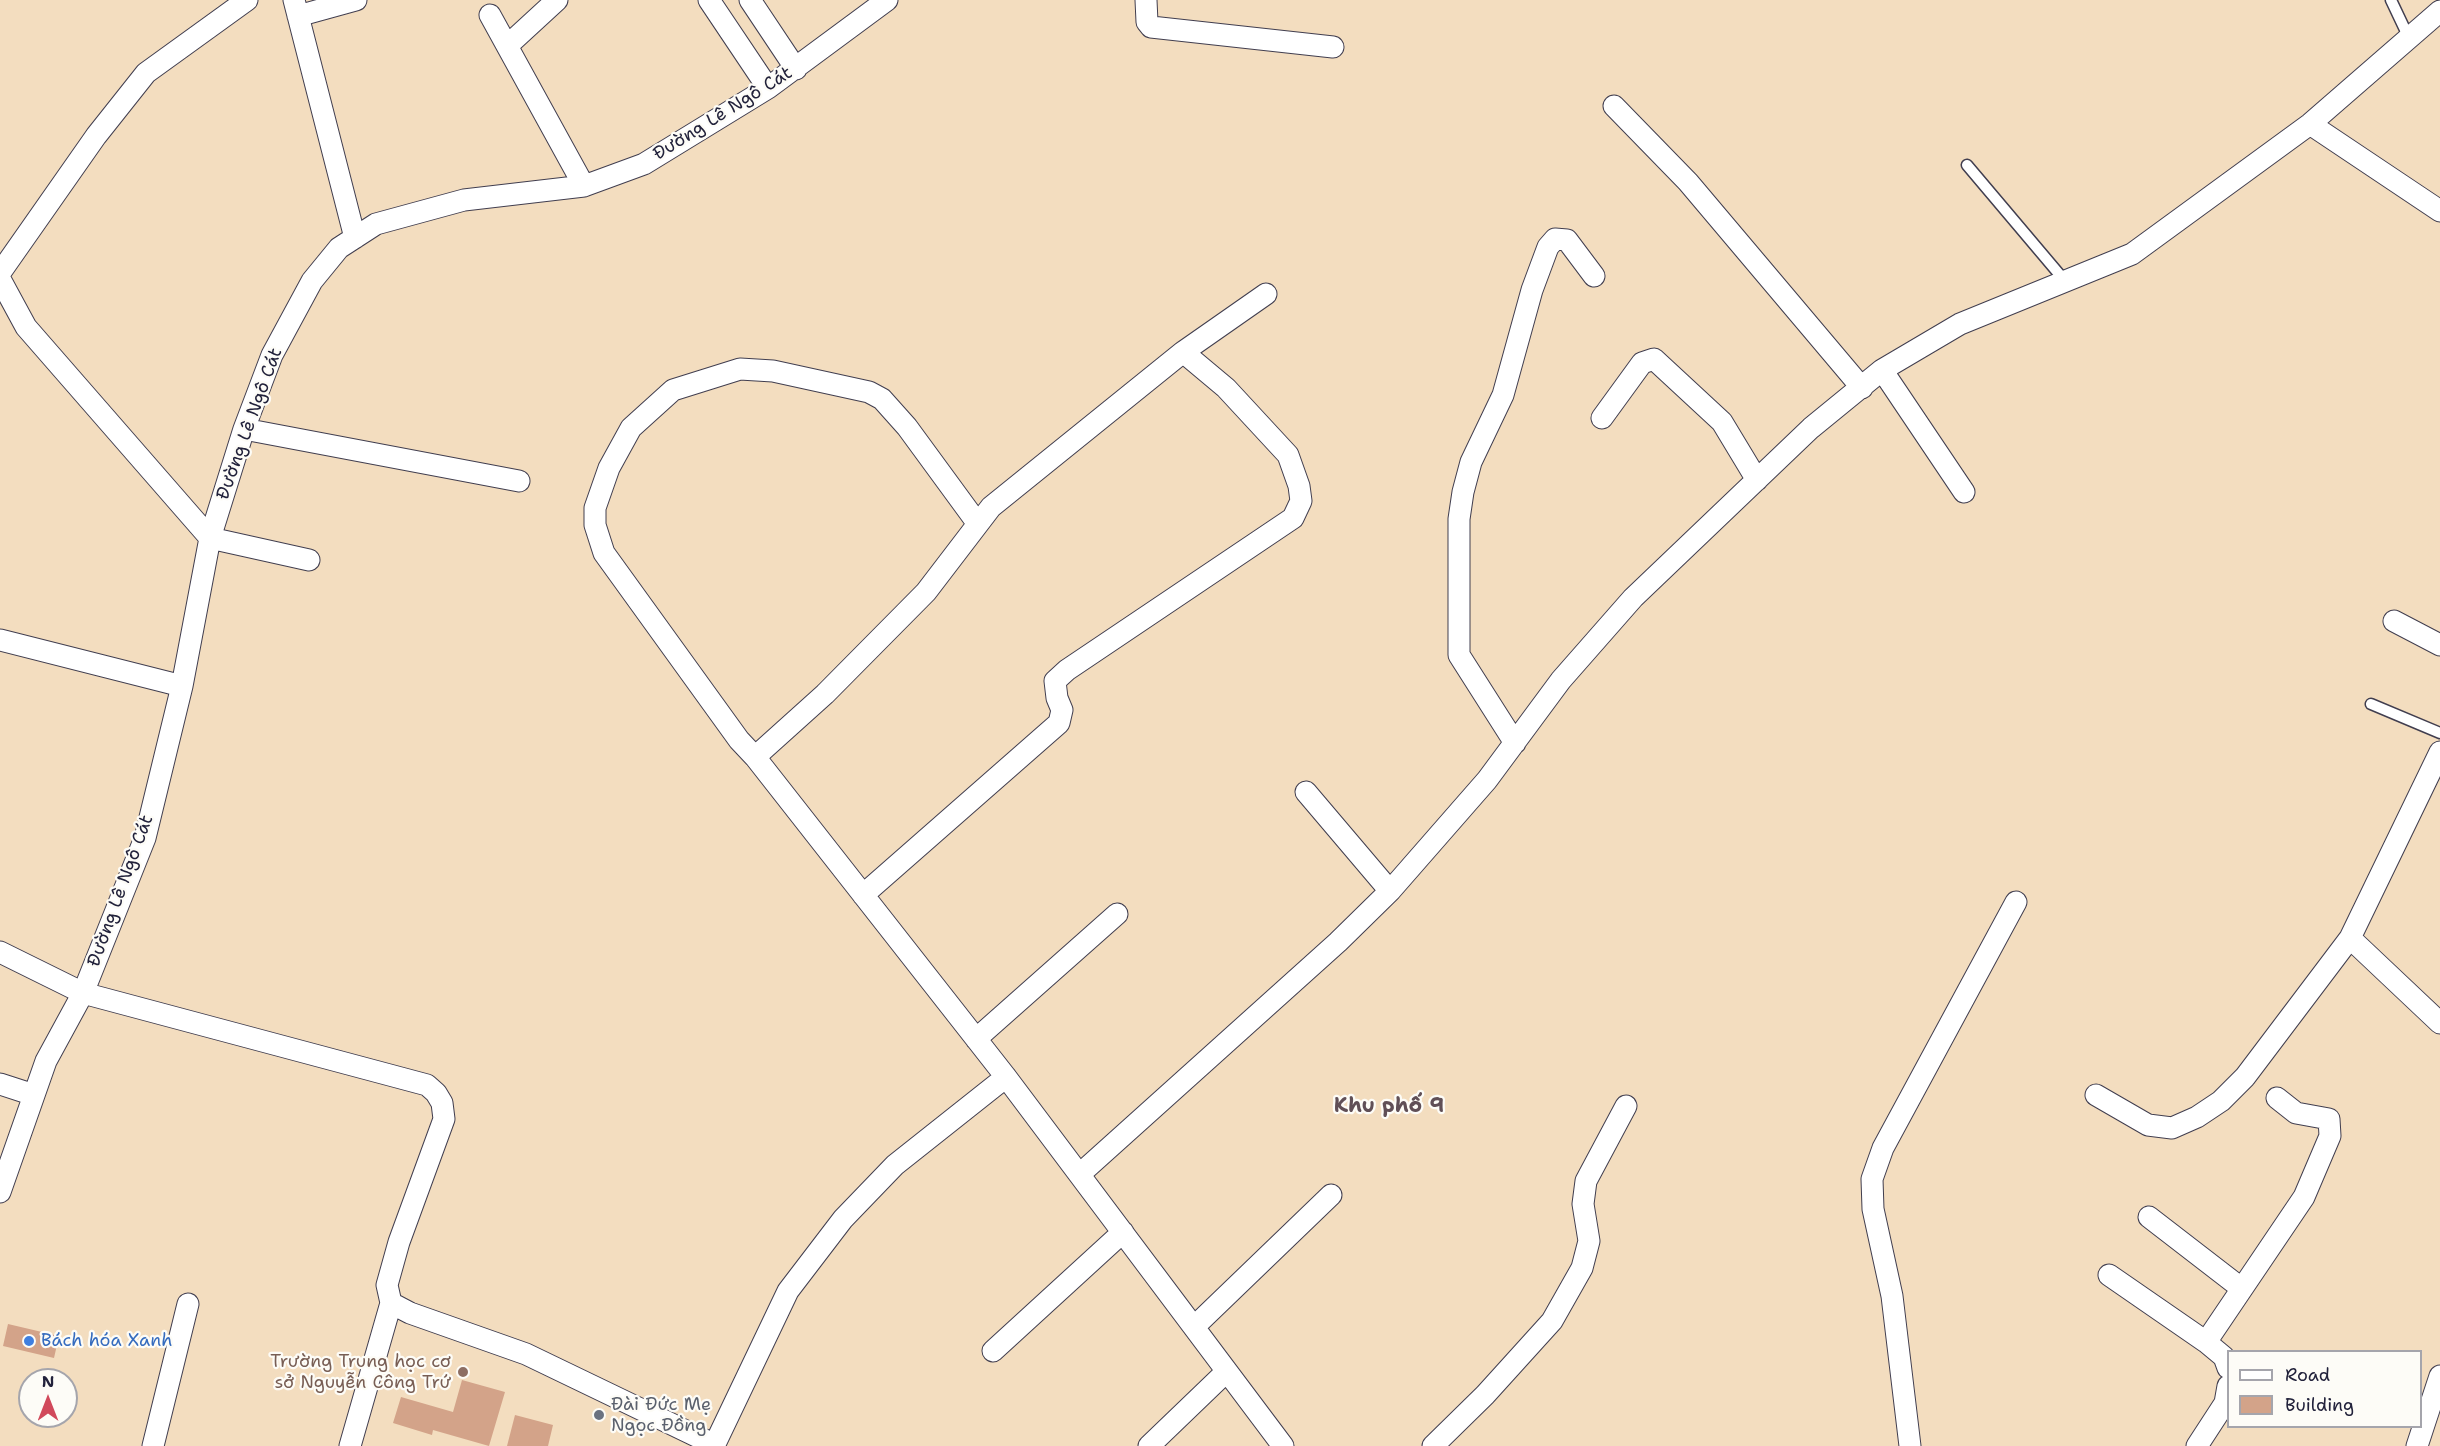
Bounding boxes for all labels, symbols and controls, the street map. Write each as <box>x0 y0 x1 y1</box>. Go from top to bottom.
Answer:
street label: Đường Lê Ngô Cát <box>650 63 796 165</box>
street label: Đường Lê Ngô Cát <box>213 345 287 503</box>
street label: Đường Lê Ngô Cát <box>84 812 158 970</box>
district label: Khu phố 9 <box>1334 1094 1444 1120</box>
place label: Bách hóa Xanh <box>41 1330 172 1352</box>
marker: Bách hóa Xanh <box>22 1334 36 1348</box>
legend <box>2227 1350 2422 1428</box>
place label: Trường Trung học cơ sở Nguyễn Công Trứ <box>270 1351 451 1394</box>
text: Road <box>2285 1363 2330 1387</box>
marker: Trường Trung học cơ sở Nguyễn Công Trứ <box>456 1365 470 1379</box>
north arrow <box>18 1368 78 1428</box>
text: N <box>42 1371 54 1392</box>
text: Building <box>2285 1393 2354 1417</box>
place label: Đài Đức Mẹ Ngọc Đồng <box>611 1394 711 1436</box>
marker: Đài Đức Mẹ Ngọc Đồng <box>592 1408 606 1422</box>

